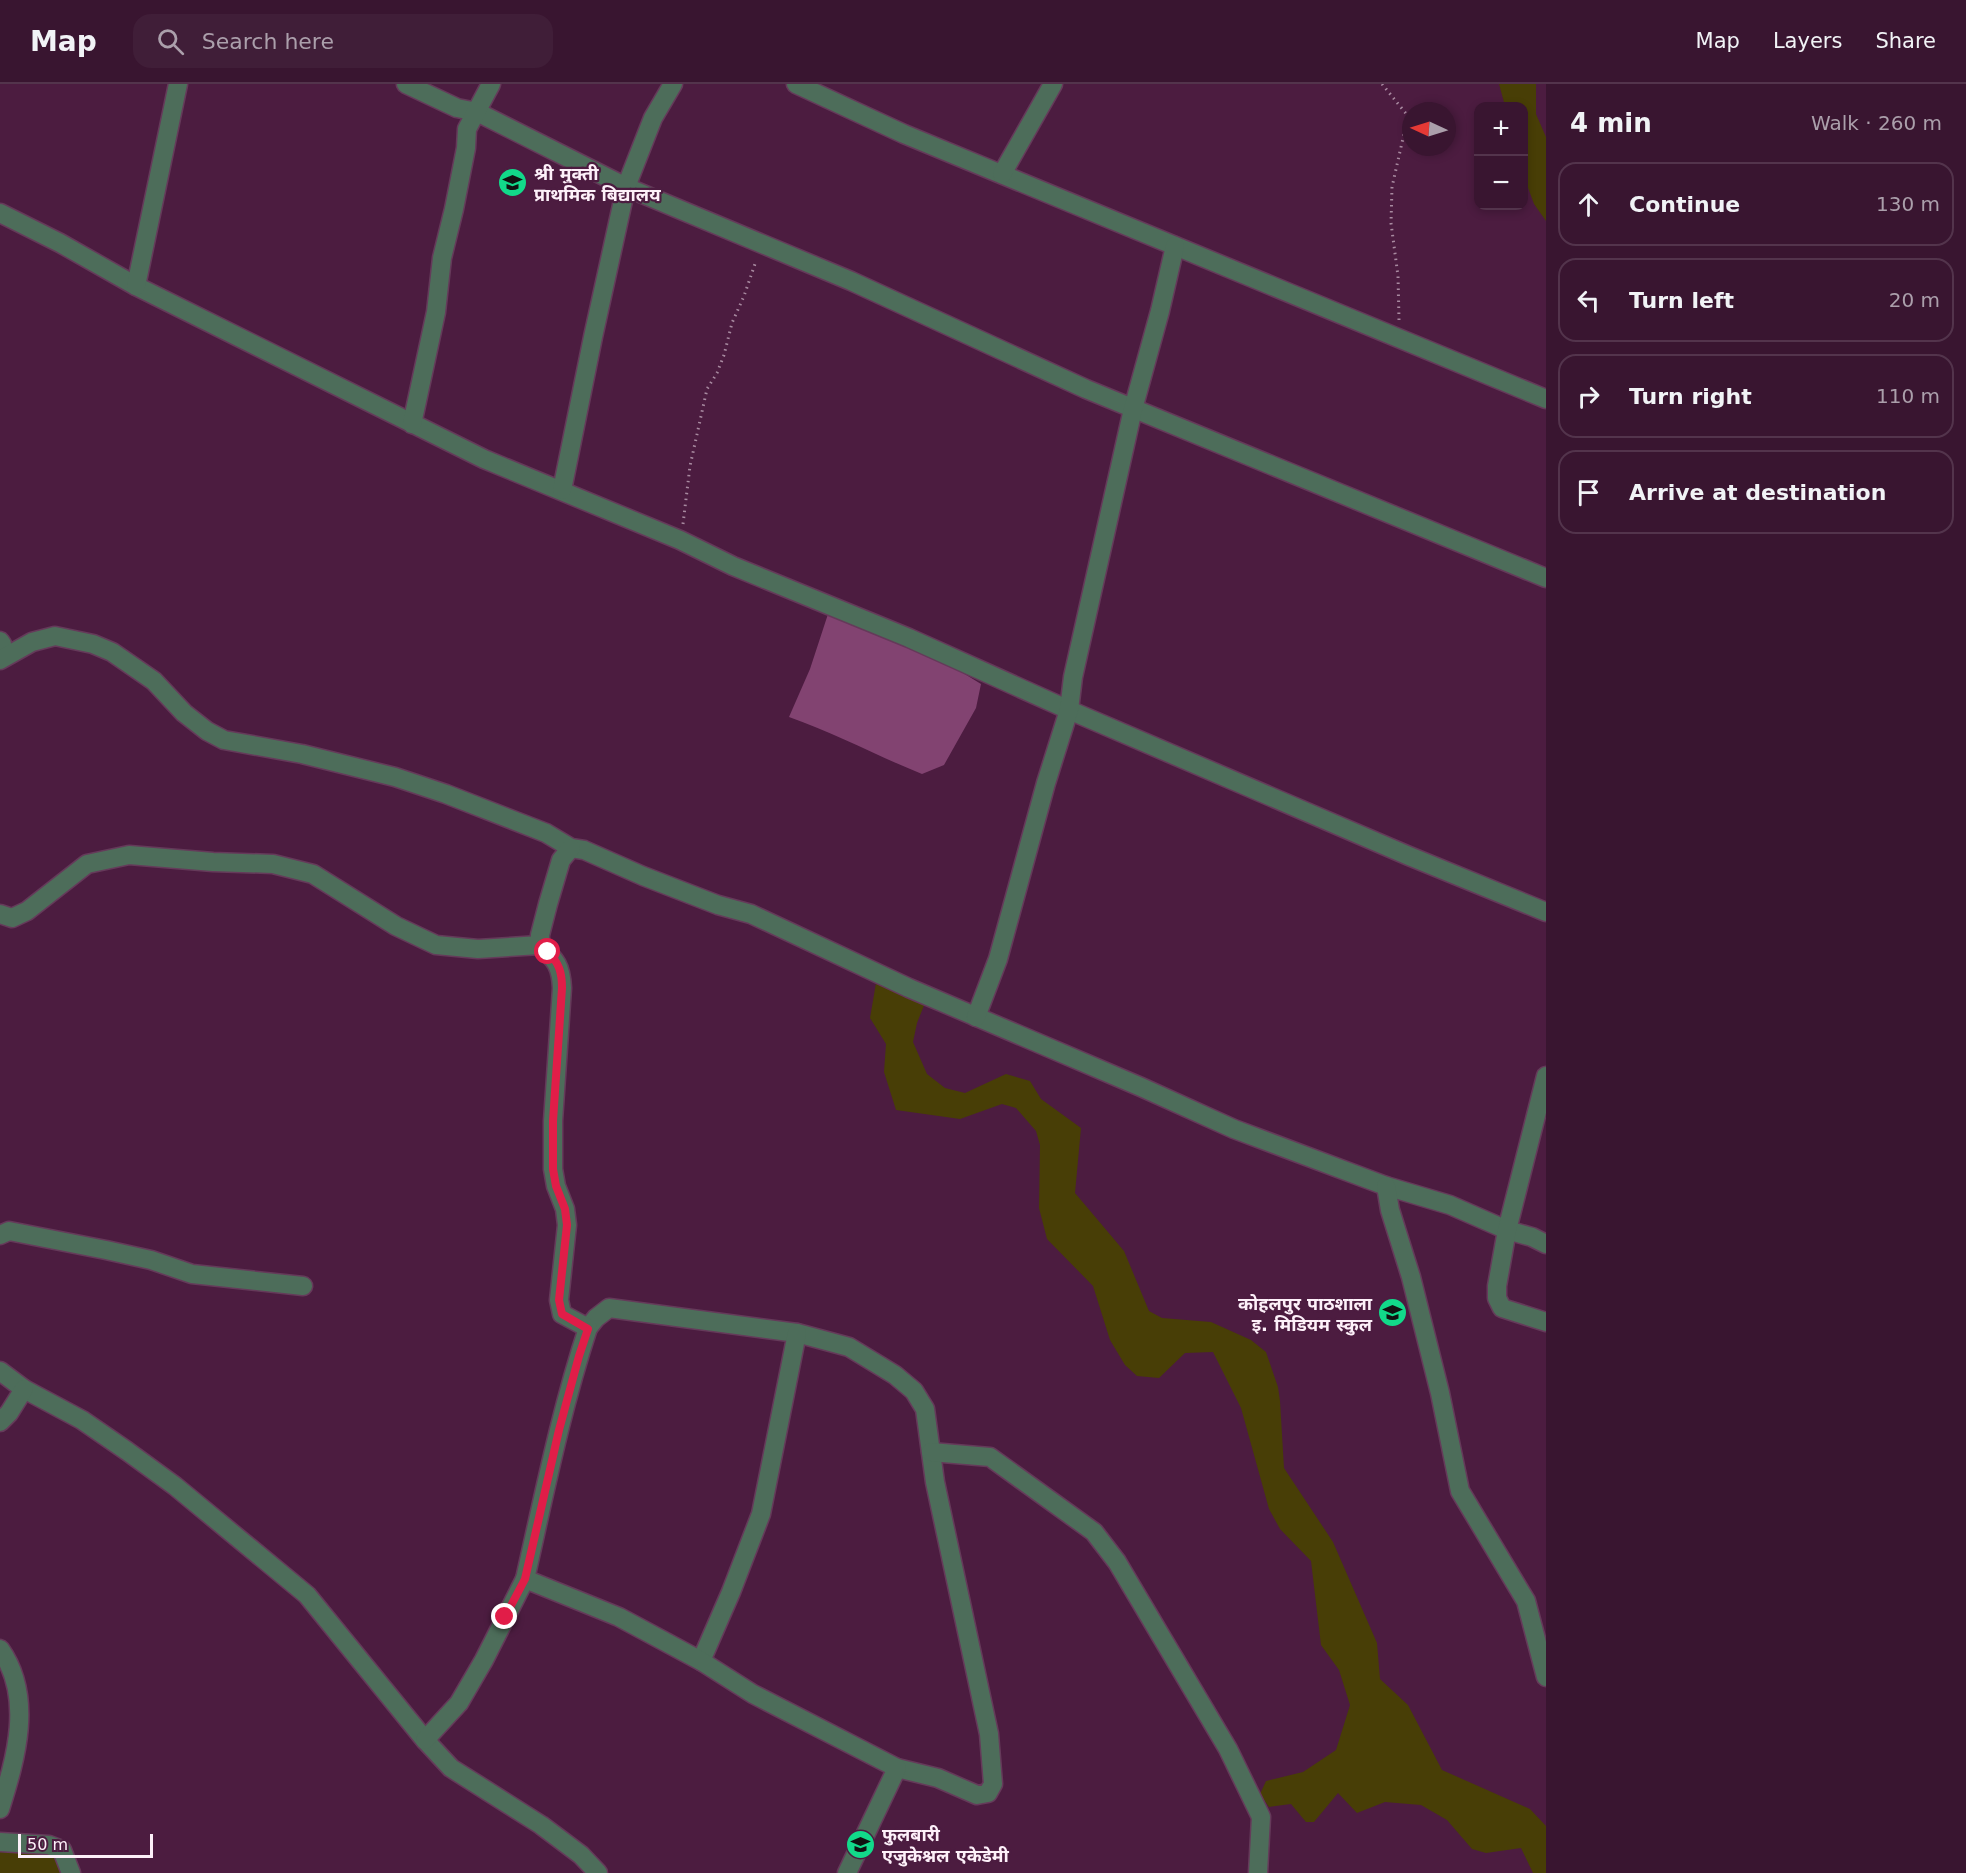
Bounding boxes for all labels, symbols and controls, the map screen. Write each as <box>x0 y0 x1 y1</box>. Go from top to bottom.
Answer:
search box <box>133 14 553 68</box>
text: Map <box>30 25 97 58</box>
icon: search <box>154 25 187 58</box>
text: Search here <box>202 29 334 54</box>
text: Map <box>1696 29 1740 53</box>
text: Layers <box>1773 29 1842 53</box>
text: Share <box>1875 29 1936 53</box>
north arrow <box>1402 102 1456 156</box>
map controls <box>1474 102 1528 210</box>
button: + <box>1474 102 1528 156</box>
text: 4 min <box>1570 108 1652 138</box>
text: Walk · 260 m <box>1811 111 1942 135</box>
button: − <box>1474 156 1528 210</box>
place label: श्री मुक्ती प्राथमिक बिद्यालय <box>534 163 661 205</box>
school or university icon: श्री मुक्ती प्राथमिक बिद्यालय <box>497 167 529 199</box>
icon: ahead <box>1572 188 1605 221</box>
text: Continue <box>1629 192 1740 217</box>
text: 130 m <box>1876 192 1940 216</box>
icon: left <box>1572 284 1605 317</box>
text: Turn left <box>1629 288 1734 313</box>
text: 20 m <box>1889 288 1940 312</box>
icon: right <box>1572 380 1605 413</box>
text: Turn right <box>1629 384 1752 409</box>
text: 110 m <box>1876 384 1940 408</box>
icon: arrive <box>1572 476 1605 509</box>
text: Arrive at destination <box>1629 480 1886 505</box>
route start <box>534 938 560 964</box>
place label: कोहलपुर पाठशाला इ. मिडियम स्कुल <box>1238 1293 1373 1336</box>
school or university icon: कोहलपुर पाठशाला इ. मिडियम स्कुल <box>1377 1297 1409 1329</box>
route end <box>491 1603 517 1629</box>
place label: फुलबारी एजुकेश्नल एकेडेमी <box>882 1824 1010 1867</box>
school or university icon: फुलबारी एजुकेश्नल एकेडेमी <box>845 1828 877 1860</box>
scale bar <box>18 1831 153 1858</box>
text: 50 m <box>27 1835 68 1854</box>

